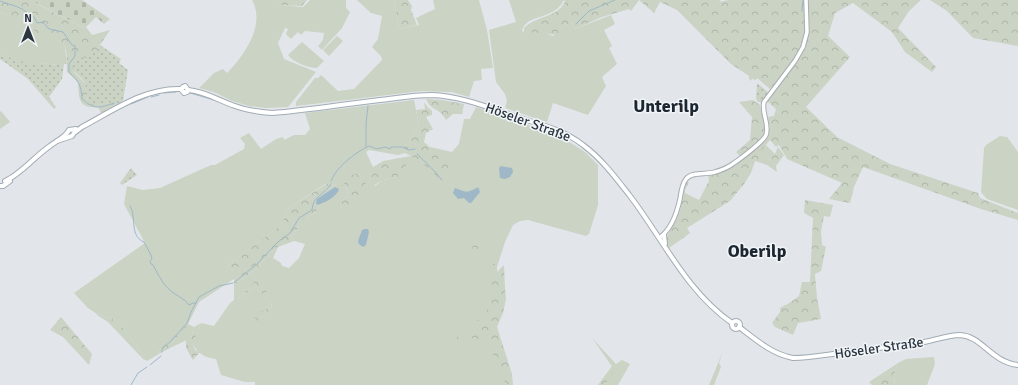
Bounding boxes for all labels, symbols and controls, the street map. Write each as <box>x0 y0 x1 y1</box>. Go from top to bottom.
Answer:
north arrow <box>8 8 48 48</box>
text: N <box>24 12 32 25</box>
district label: Unterilp <box>633 95 699 117</box>
street label: Höseler Straße <box>483 99 573 145</box>
district label: Oberilp <box>728 240 787 262</box>
street label: Höseler Straße <box>833 333 925 363</box>

